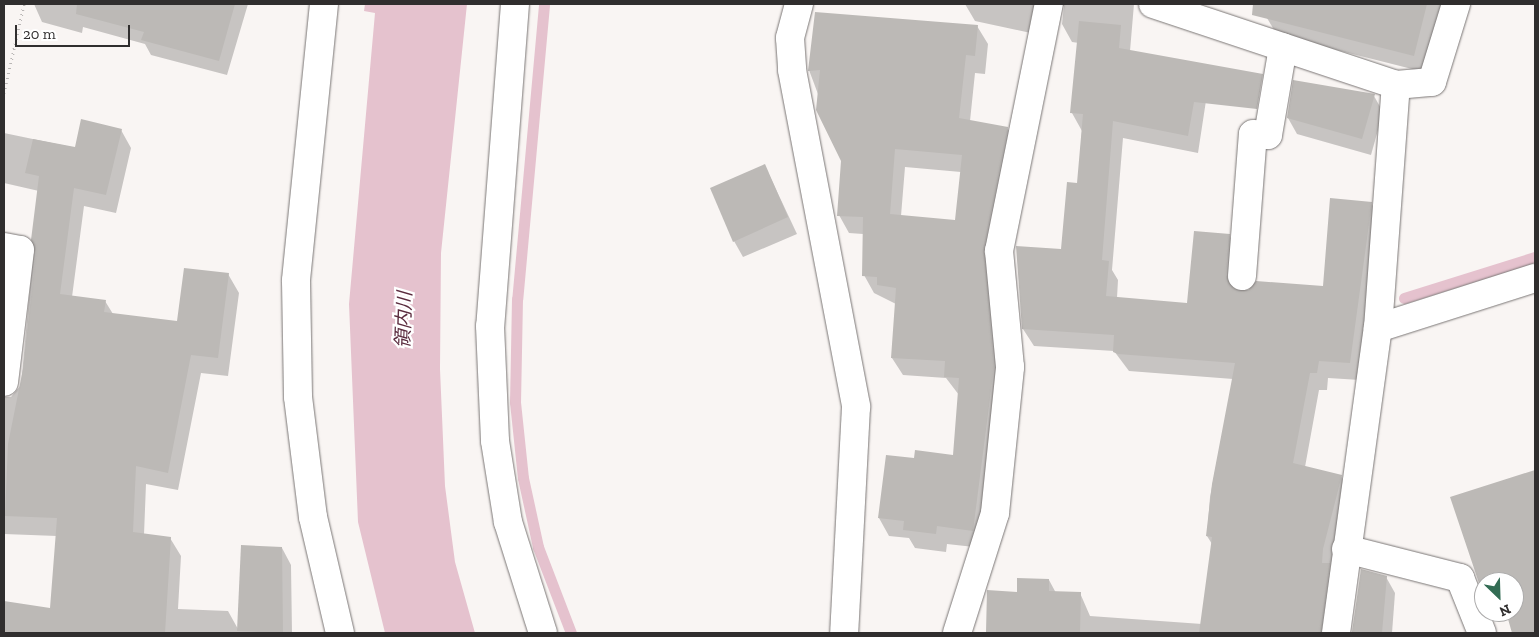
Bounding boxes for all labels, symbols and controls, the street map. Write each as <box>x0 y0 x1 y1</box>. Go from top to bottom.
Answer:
scale bar <box>18 15 132 47</box>
text: 20 m <box>23 25 56 43</box>
water label: 領内川 <box>392 291 416 349</box>
north arrow <box>1474 572 1524 622</box>
text: N <box>1497 600 1513 620</box>

